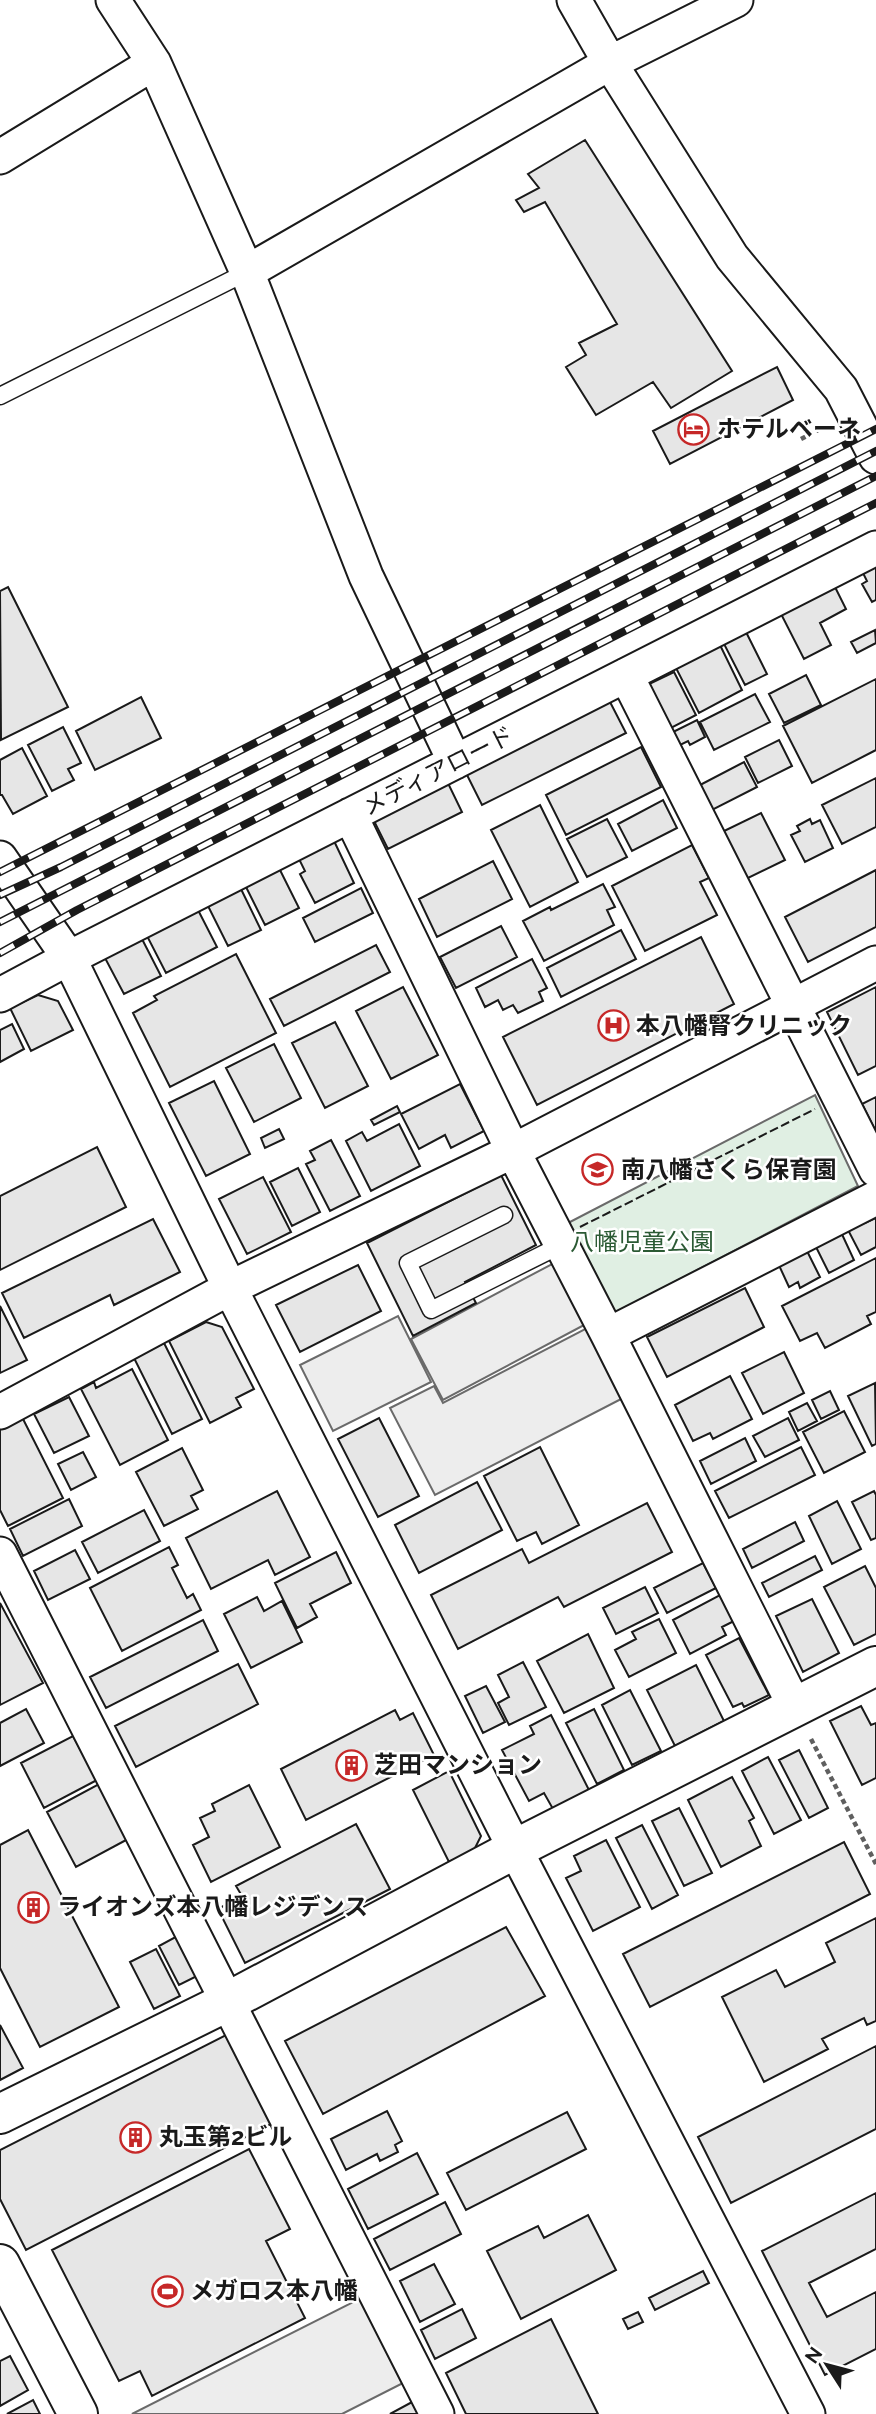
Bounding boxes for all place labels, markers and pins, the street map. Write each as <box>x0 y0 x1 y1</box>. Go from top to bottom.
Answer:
hotel icon: ホテルベーネ <box>677 412 711 446</box>
place label: ホテルベーネ <box>717 414 861 443</box>
hospital icon: 本八幡腎クリニック <box>596 1009 630 1043</box>
place label: 本八幡腎クリニック <box>636 1011 852 1040</box>
school or university icon: 南八幡さくら保育園 <box>581 1153 615 1187</box>
place label: 南八幡さくら保育園 <box>621 1155 837 1184</box>
building icon: 芝田マンション <box>334 1748 368 1782</box>
place label: 芝田マンション <box>374 1750 542 1779</box>
building icon: ライオンズ本八幡レジデンス <box>17 1890 51 1924</box>
place label: ライオンズ本八幡レジデンス <box>57 1892 368 1921</box>
building icon: 丸玉第2ビル <box>119 2120 153 2154</box>
place label: 丸玉第2ビル <box>159 2122 293 2151</box>
sports icon: メガロス本八幡 <box>150 2274 184 2308</box>
place label: メガロス本八幡 <box>190 2276 358 2305</box>

